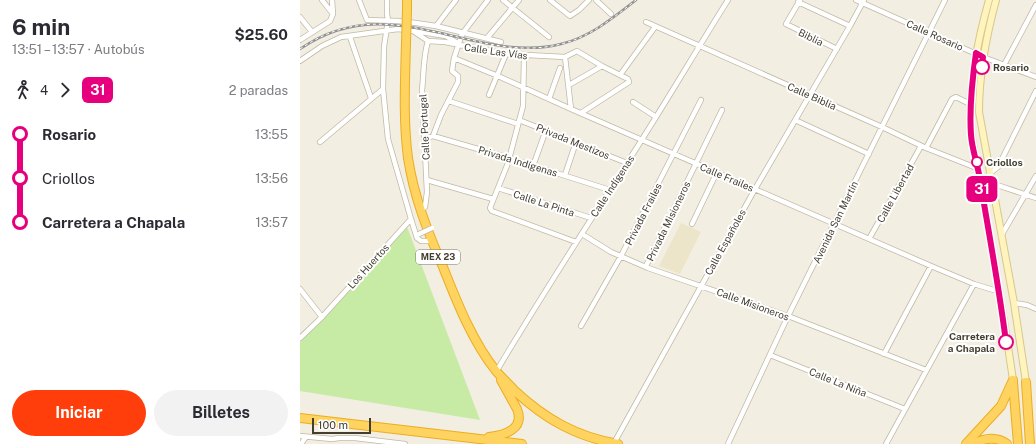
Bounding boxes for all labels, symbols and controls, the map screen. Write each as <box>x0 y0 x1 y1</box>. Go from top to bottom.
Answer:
text: 6 min <box>12 14 70 40</box>
street label: Calle Rosario <box>905 17 966 53</box>
text: $25.60 <box>235 26 288 43</box>
street label: Biblia <box>797 26 825 48</box>
street label: Calle Las Vías <box>463 41 529 61</box>
text: 13:51 – 13:57 · Autobús <box>12 42 145 57</box>
marker: Rosario <box>974 59 990 75</box>
place label: Rosario <box>993 61 1029 73</box>
icon: walk <box>12 79 34 101</box>
icon: forward <box>54 79 76 101</box>
street label: Calle Biblia <box>786 80 838 112</box>
text: 31 <box>90 82 105 98</box>
text: 4 <box>40 83 48 98</box>
text: 2 paradas <box>229 83 288 98</box>
street label: Calle Portugal <box>416 94 432 160</box>
street label: Privada Mestizos <box>534 121 612 161</box>
text: Rosario <box>42 126 96 143</box>
text: 13:55 <box>255 127 288 142</box>
street label: Privada Indígenas <box>477 143 559 179</box>
street label: Calle Indígenas <box>588 153 636 219</box>
marker: Criollos <box>971 156 983 168</box>
place label: Criollos <box>986 156 1023 168</box>
street label: Calle Frailes <box>698 160 756 194</box>
street label: Calle Libertad <box>874 162 916 224</box>
text: Criollos <box>42 170 95 187</box>
text: 13:56 <box>255 171 288 186</box>
line badge: 31 <box>964 176 1000 202</box>
street label: Privada Misioneros <box>643 179 693 263</box>
street label: Avenida San Martín <box>810 179 860 265</box>
street label: Privada Frailes <box>622 181 664 247</box>
text: 31 <box>974 181 990 197</box>
street label: Calle La Pinta <box>512 187 576 219</box>
street label: Calle Españoles <box>702 207 748 277</box>
text: Carretera a Chapala <box>42 214 185 231</box>
text: 13:57 <box>255 215 288 230</box>
street label: Los Huertos <box>345 241 391 291</box>
road number: MEX 23 <box>416 250 460 264</box>
street label: Calle Misioneros <box>715 285 791 323</box>
place label: Carretera a Chapala <box>948 330 995 354</box>
marker: Carretera a Chapala <box>998 334 1014 350</box>
street label: Calle La Niña <box>807 365 869 399</box>
button: Iniciar <box>12 390 146 436</box>
button: Billetes <box>154 390 288 436</box>
scale bar <box>312 416 371 435</box>
text: 100 m <box>318 419 348 431</box>

